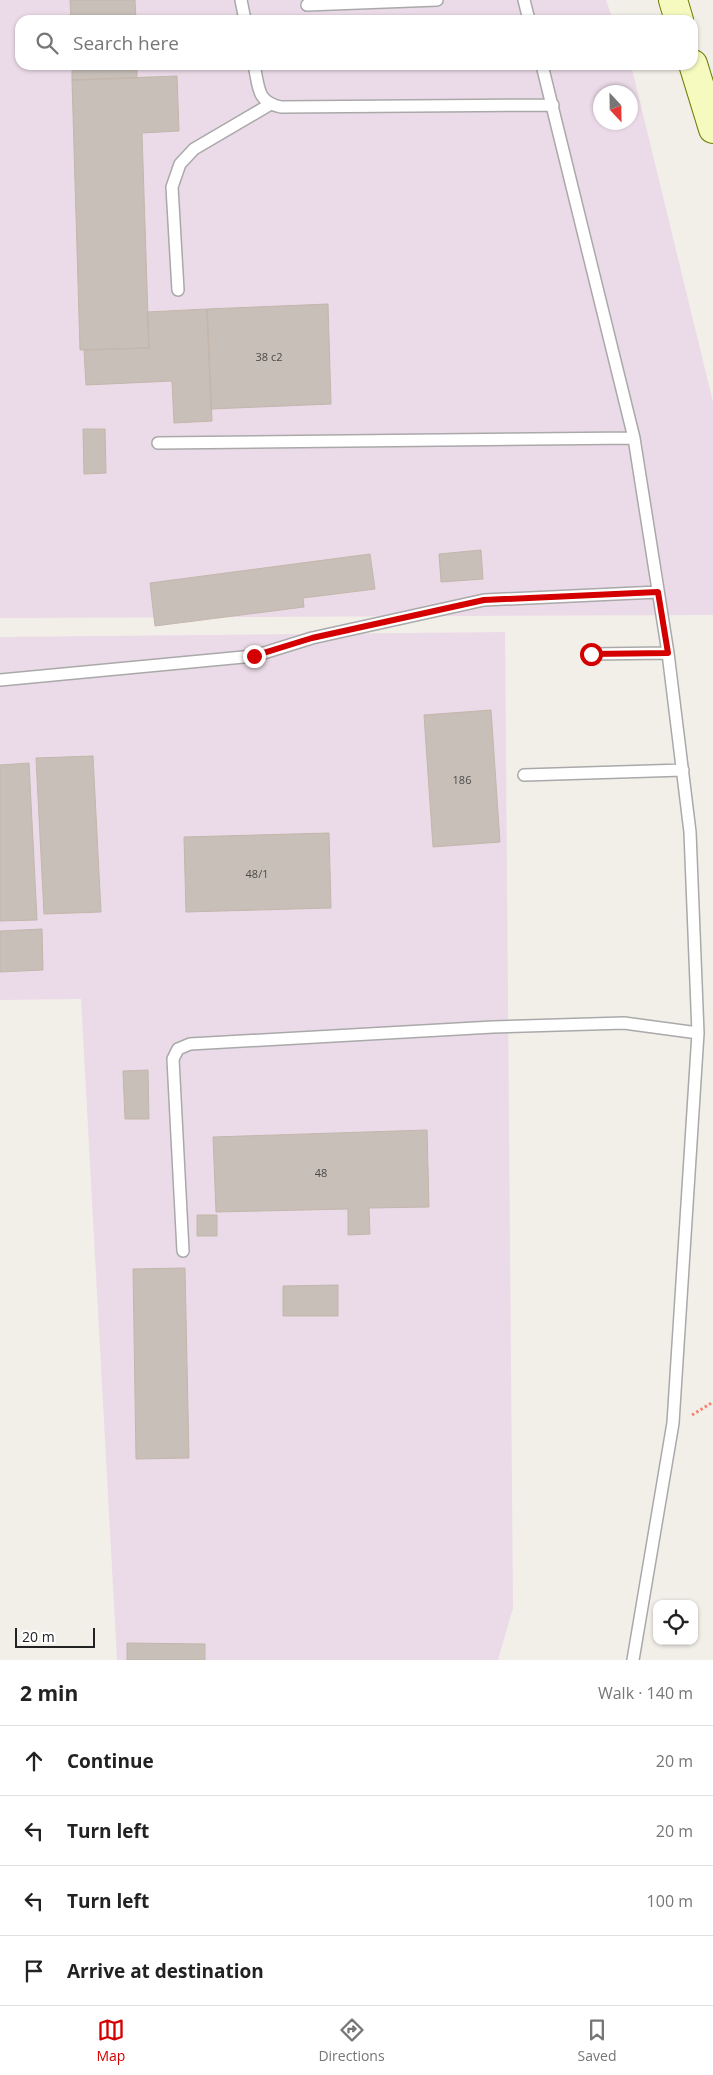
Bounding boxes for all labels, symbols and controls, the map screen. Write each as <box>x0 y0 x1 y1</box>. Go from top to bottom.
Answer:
search box <box>15 15 698 70</box>
icon: search <box>33 29 61 57</box>
text: Search here <box>73 30 179 56</box>
north arrow <box>593 85 638 130</box>
house number: 38 с2 <box>256 349 283 364</box>
route start <box>580 643 603 666</box>
route end <box>243 645 266 668</box>
house number: 186 <box>453 772 471 787</box>
house number: 48/1 <box>246 866 268 881</box>
house number: 48 <box>315 1165 327 1180</box>
map controls <box>653 1600 698 1645</box>
button: locate <box>653 1600 698 1645</box>
scale bar <box>15 1625 95 1648</box>
text: 20 m <box>22 1627 55 1646</box>
text: 2 min <box>20 1679 78 1707</box>
text: Walk · 140 m <box>598 1682 693 1704</box>
icon: ahead <box>20 1747 48 1775</box>
text: Continue <box>67 1748 154 1774</box>
text: 20 m <box>656 1750 693 1772</box>
icon: left <box>20 1817 48 1845</box>
text: Turn left <box>67 1818 149 1844</box>
text: 20 m <box>656 1820 693 1842</box>
icon: left <box>20 1887 48 1915</box>
text: Turn left <box>67 1888 149 1914</box>
text: 100 m <box>647 1890 693 1912</box>
icon: arrive <box>20 1957 48 1985</box>
text: Arrive at destination <box>67 1958 264 1984</box>
tab: Map <box>96 2016 125 2065</box>
tab: Directions <box>318 2016 385 2065</box>
tab: Saved <box>578 2016 616 2065</box>

